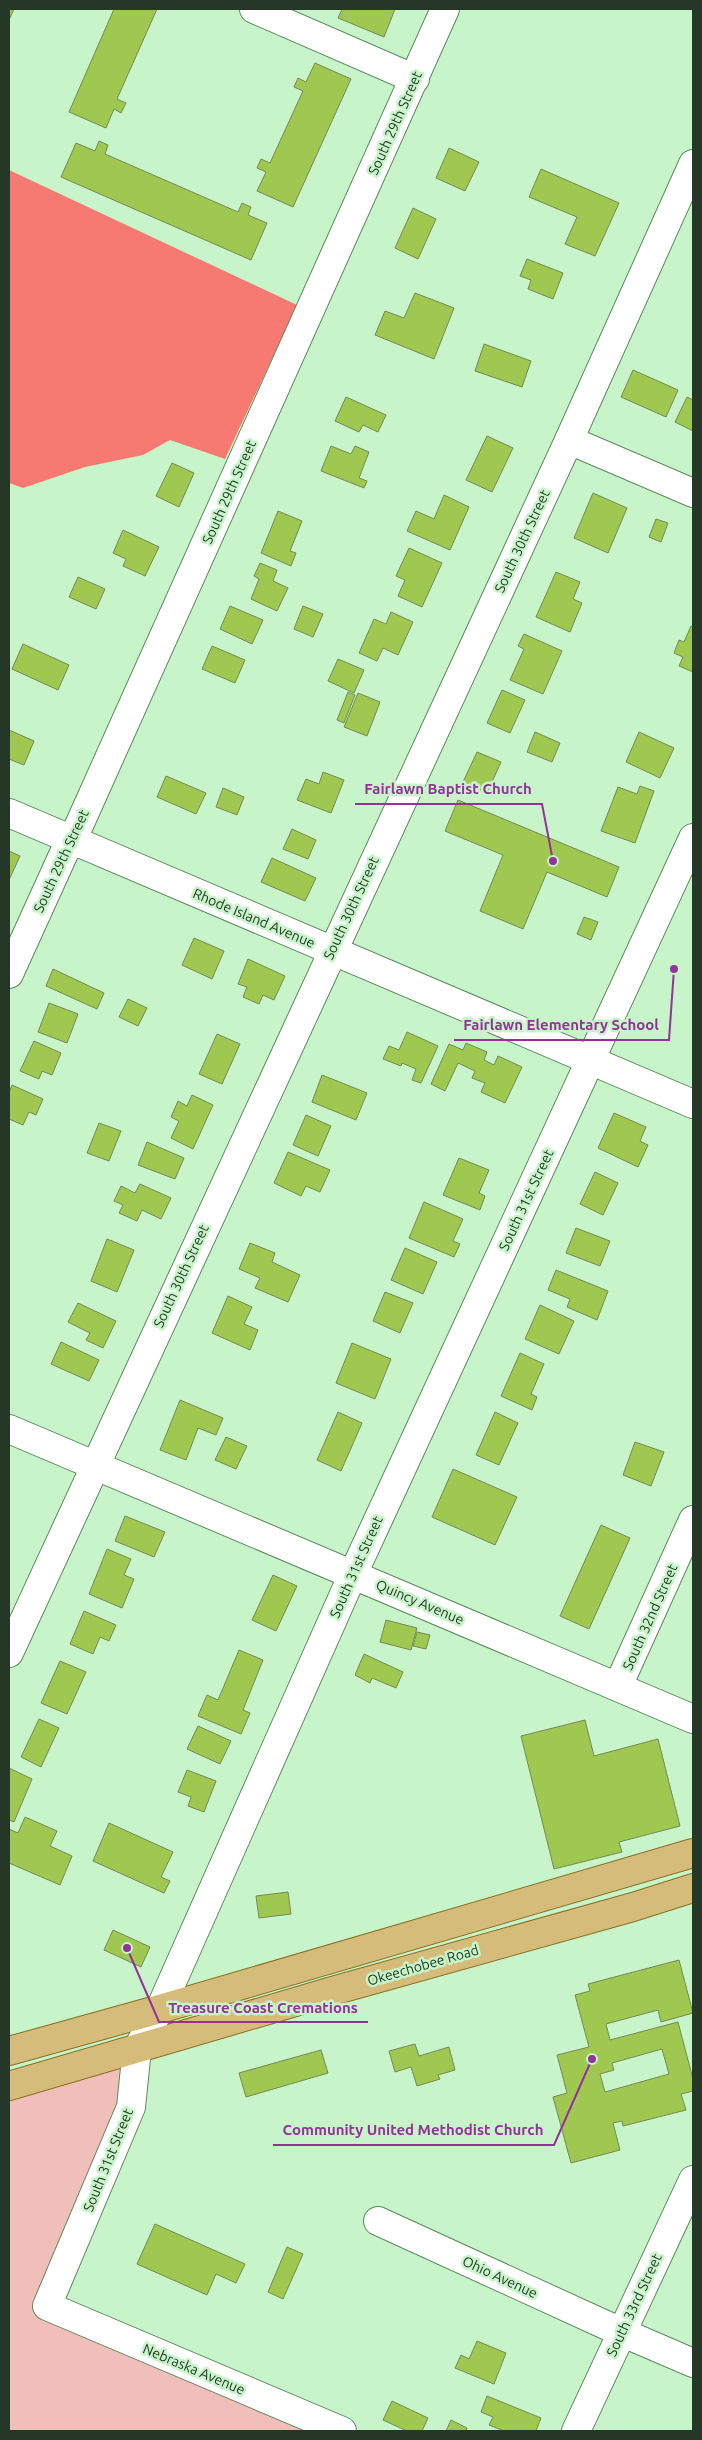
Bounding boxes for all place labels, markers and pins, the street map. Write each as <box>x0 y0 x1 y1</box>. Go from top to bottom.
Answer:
callout: Fairlawn Baptist Church <box>355 774 542 804</box>
callout: Fairlawn Elementary School <box>454 1010 669 1040</box>
callout: Treasure Coast Cremations <box>159 1992 368 2022</box>
callout: Community United Methodist Church <box>273 2115 554 2145</box>

